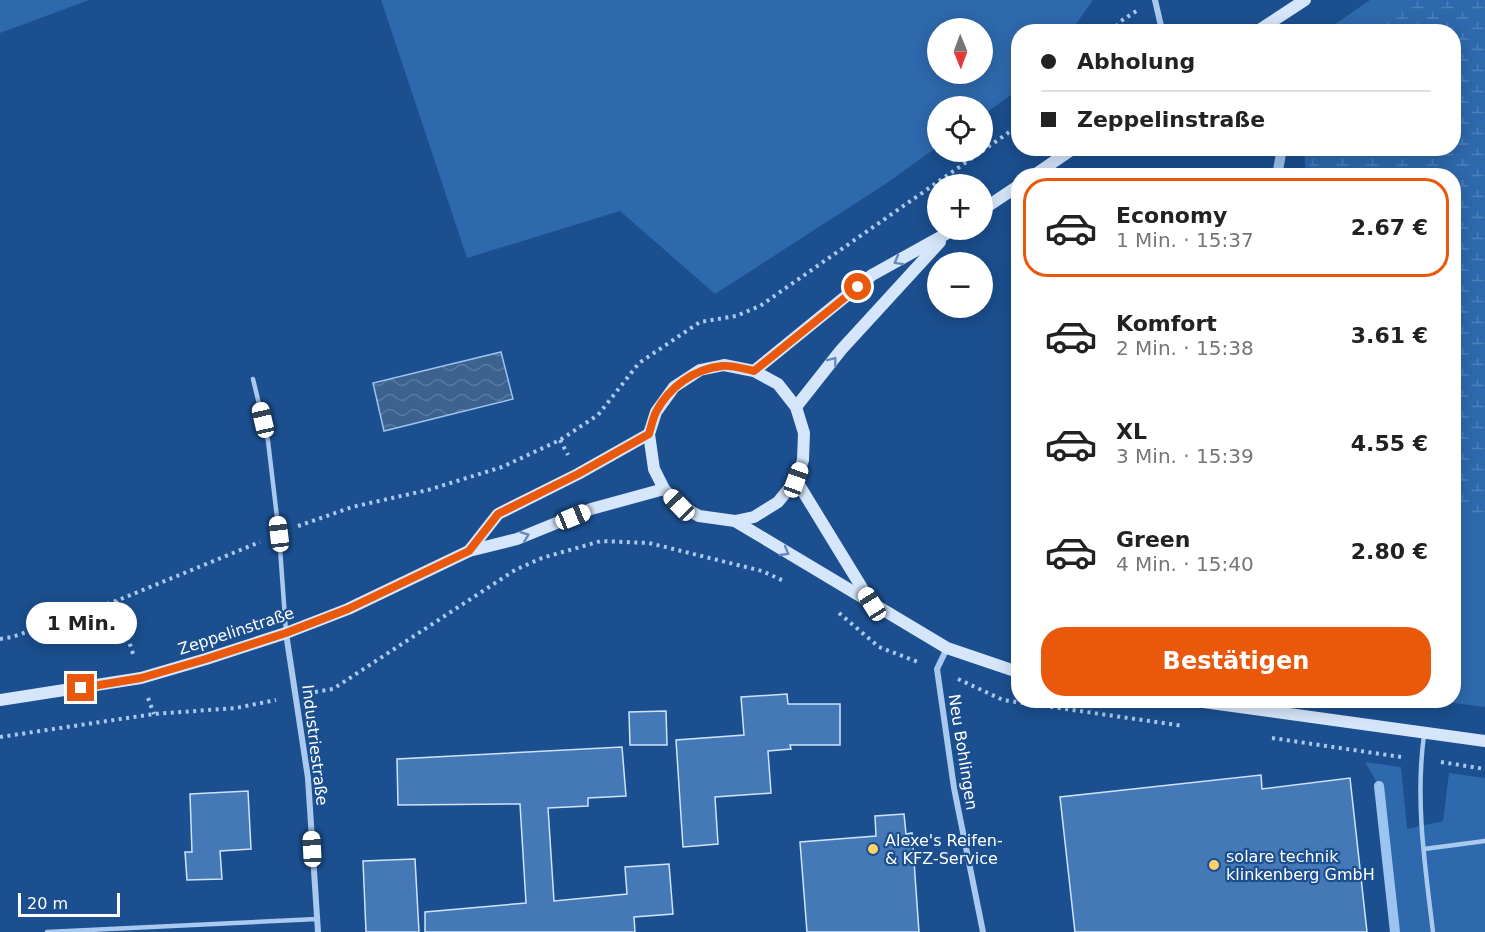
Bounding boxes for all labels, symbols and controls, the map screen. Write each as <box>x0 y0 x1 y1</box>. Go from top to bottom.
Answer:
north arrow <box>927 18 993 84</box>
map controls <box>927 18 993 318</box>
text: Abholung <box>1077 49 1195 74</box>
button: locate <box>927 96 993 162</box>
text: Zeppelinstraße <box>1077 107 1265 132</box>
button: + <box>927 174 993 240</box>
icon: car <box>1044 201 1098 255</box>
text: Economy <box>1116 203 1227 228</box>
text: 2.67 € <box>1351 215 1428 240</box>
text: 1 Min. · 15:37 <box>1116 228 1254 252</box>
button: − <box>927 252 993 318</box>
one-way arrow <box>894 254 904 265</box>
route start <box>844 273 871 300</box>
icon: car <box>1044 309 1098 363</box>
text: Komfort <box>1116 311 1217 336</box>
text: 3.61 € <box>1351 323 1428 348</box>
text: 2 Min. · 15:38 <box>1116 336 1254 360</box>
one-way arrow <box>825 357 836 368</box>
car <box>250 400 276 440</box>
icon: car <box>1044 417 1098 471</box>
text: XL <box>1116 419 1147 444</box>
text: 4.55 € <box>1351 431 1428 456</box>
text: 3 Min. · 15:39 <box>1116 444 1254 468</box>
car <box>781 460 811 500</box>
car <box>660 486 698 524</box>
car <box>553 502 593 532</box>
car <box>268 515 290 553</box>
icon: car <box>1044 525 1098 579</box>
text: Green <box>1116 527 1190 552</box>
one-way arrow <box>520 530 530 543</box>
text: 2.80 € <box>1351 539 1428 564</box>
one-way arrow <box>779 544 789 556</box>
text: 4 Min. · 15:40 <box>1116 552 1254 576</box>
car <box>855 584 889 624</box>
callout: 1 Min. <box>26 601 136 643</box>
street label: Zeppelinstraße <box>176 603 296 659</box>
text: 1 Min. <box>47 611 116 635</box>
button: Bestätigen <box>1041 627 1431 696</box>
route end <box>67 674 94 701</box>
street label: Industriestraße <box>298 684 332 806</box>
street label: Neu Bohlingen <box>944 693 982 811</box>
car <box>302 831 322 867</box>
place label: Alexe's Reifen- & KFZ-Service <box>885 831 1003 868</box>
marker: Alexe's Reifen- & KFZ-Service <box>866 842 880 856</box>
place label: solare technik klinkenberg GmbH <box>1226 847 1375 884</box>
marker: solare technik klinkenberg GmbH <box>1207 858 1221 872</box>
scale bar <box>18 890 120 918</box>
text: 20 m <box>27 894 68 913</box>

